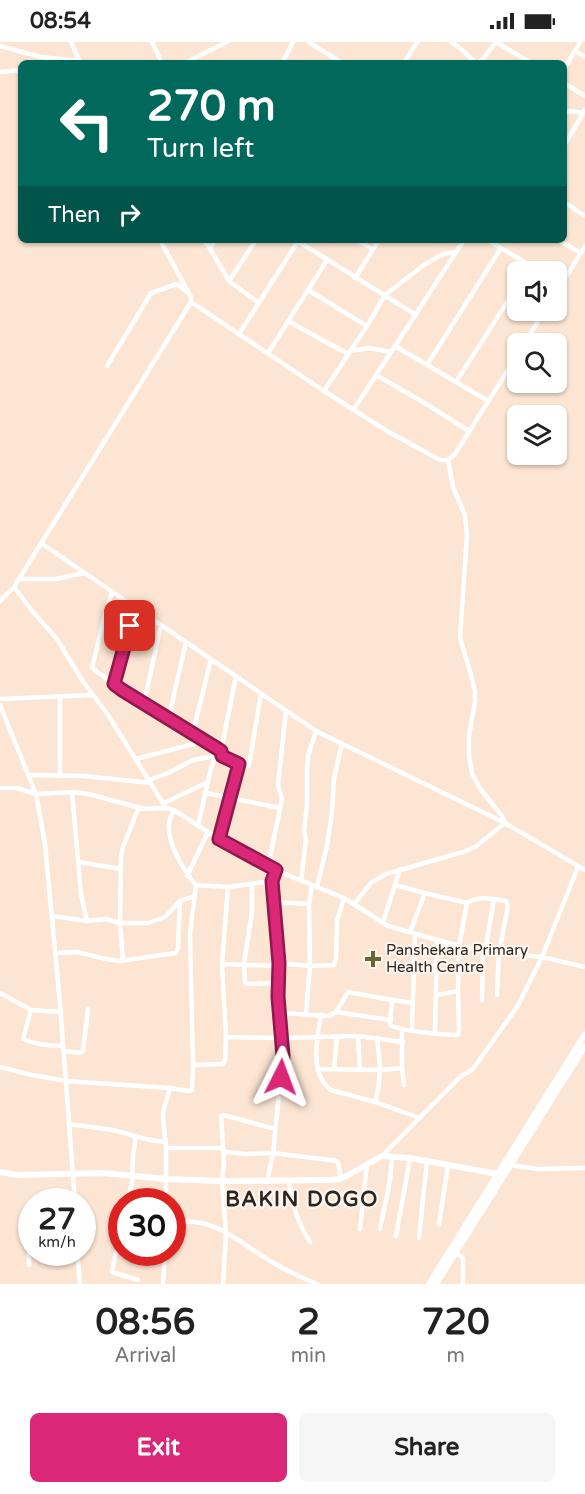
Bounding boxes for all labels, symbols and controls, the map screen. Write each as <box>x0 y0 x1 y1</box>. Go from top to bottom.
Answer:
text: 08:54 <box>30 8 91 34</box>
text: 270 m <box>147 81 276 132</box>
icon: left <box>48 84 126 162</box>
text: Turn left <box>147 132 254 165</box>
icon: right <box>113 198 146 231</box>
text: Then <box>48 202 101 228</box>
map controls <box>507 261 567 465</box>
button: sound <box>507 261 567 321</box>
button: search <box>507 333 567 393</box>
button: layers <box>507 405 567 465</box>
pin <box>104 600 155 651</box>
icon: arrive <box>113 609 146 642</box>
place label: Panshekara Primary Health Centre <box>386 941 528 976</box>
marker: Panshekara Primary Health Centre <box>364 950 382 968</box>
position arrow <box>249 1045 313 1109</box>
district label: BAKIN DOGO <box>225 1187 379 1212</box>
speed limit sign: 30 <box>108 1188 186 1266</box>
text: 27 <box>38 1201 76 1238</box>
text: km/h <box>38 1233 76 1251</box>
text: 08:56 <box>95 1301 195 1344</box>
text: 2 <box>297 1301 320 1344</box>
text: 720 <box>422 1301 490 1344</box>
text: Arrival <box>114 1344 176 1368</box>
text: min <box>291 1344 326 1368</box>
text: m <box>446 1344 465 1368</box>
button: Exit <box>30 1413 287 1482</box>
button: Share <box>299 1413 555 1482</box>

